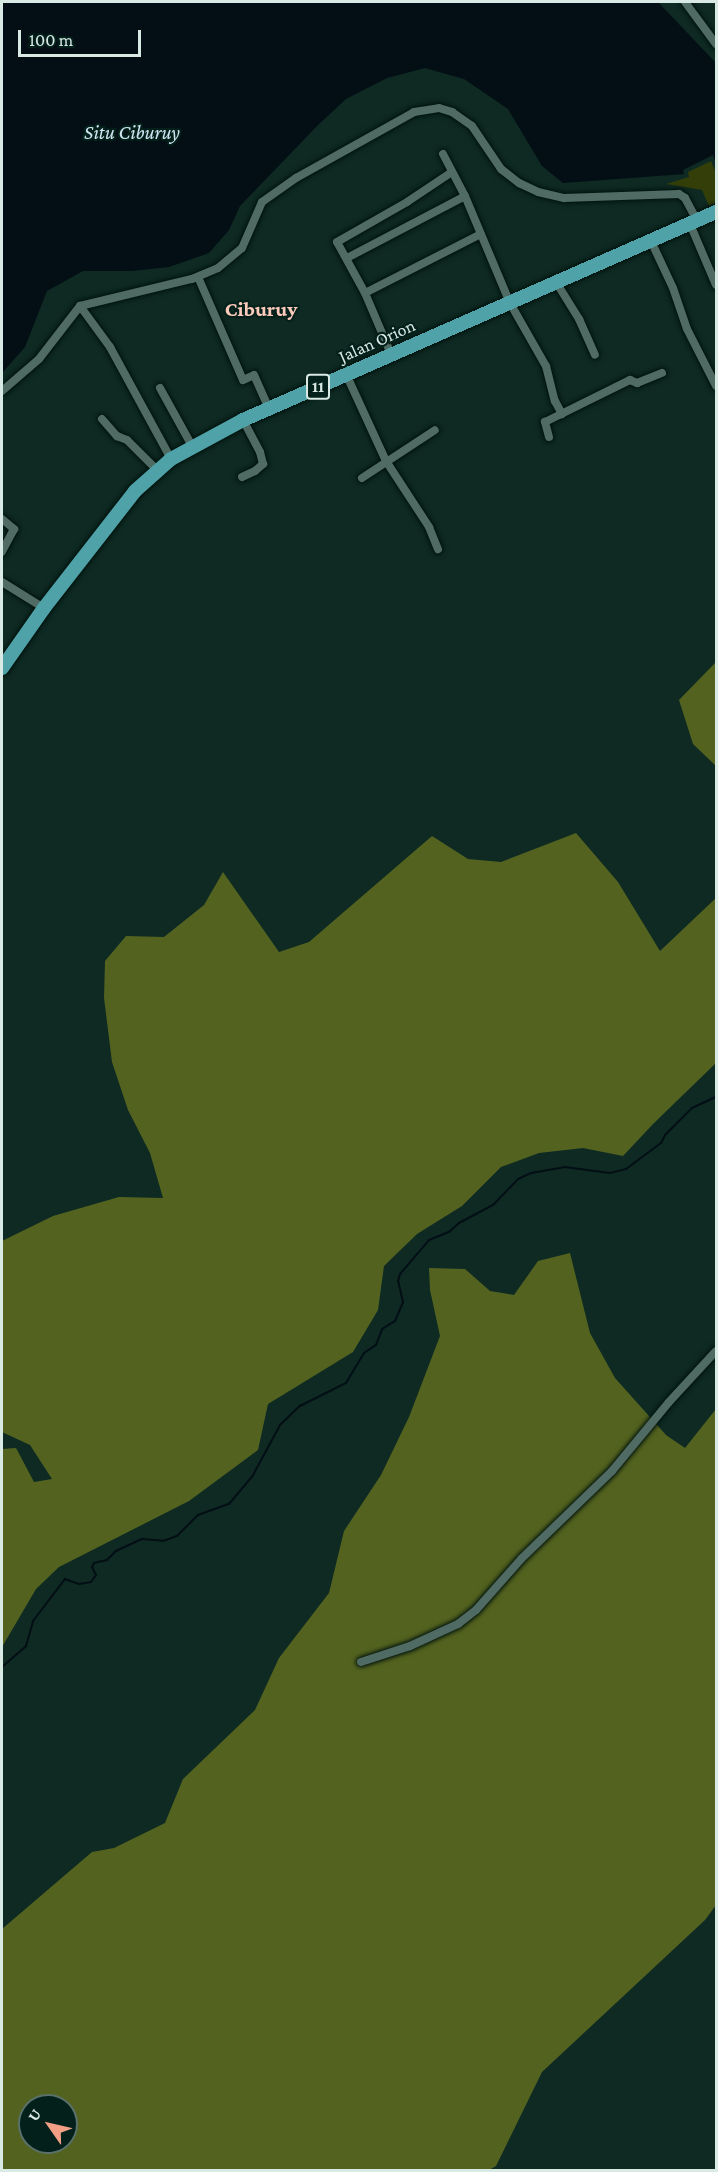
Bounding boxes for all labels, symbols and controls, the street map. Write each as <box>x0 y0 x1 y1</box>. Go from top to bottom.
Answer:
scale bar <box>21 18 144 56</box>
text: 100 m <box>29 30 73 50</box>
water label: Situ Ciburuy <box>84 120 180 144</box>
district label: Ciburuy <box>225 296 297 322</box>
street label: Jalan Orion <box>335 315 419 367</box>
road number: 11 <box>306 374 330 400</box>
north arrow <box>18 2094 78 2154</box>
text: U <box>24 2105 44 2124</box>

